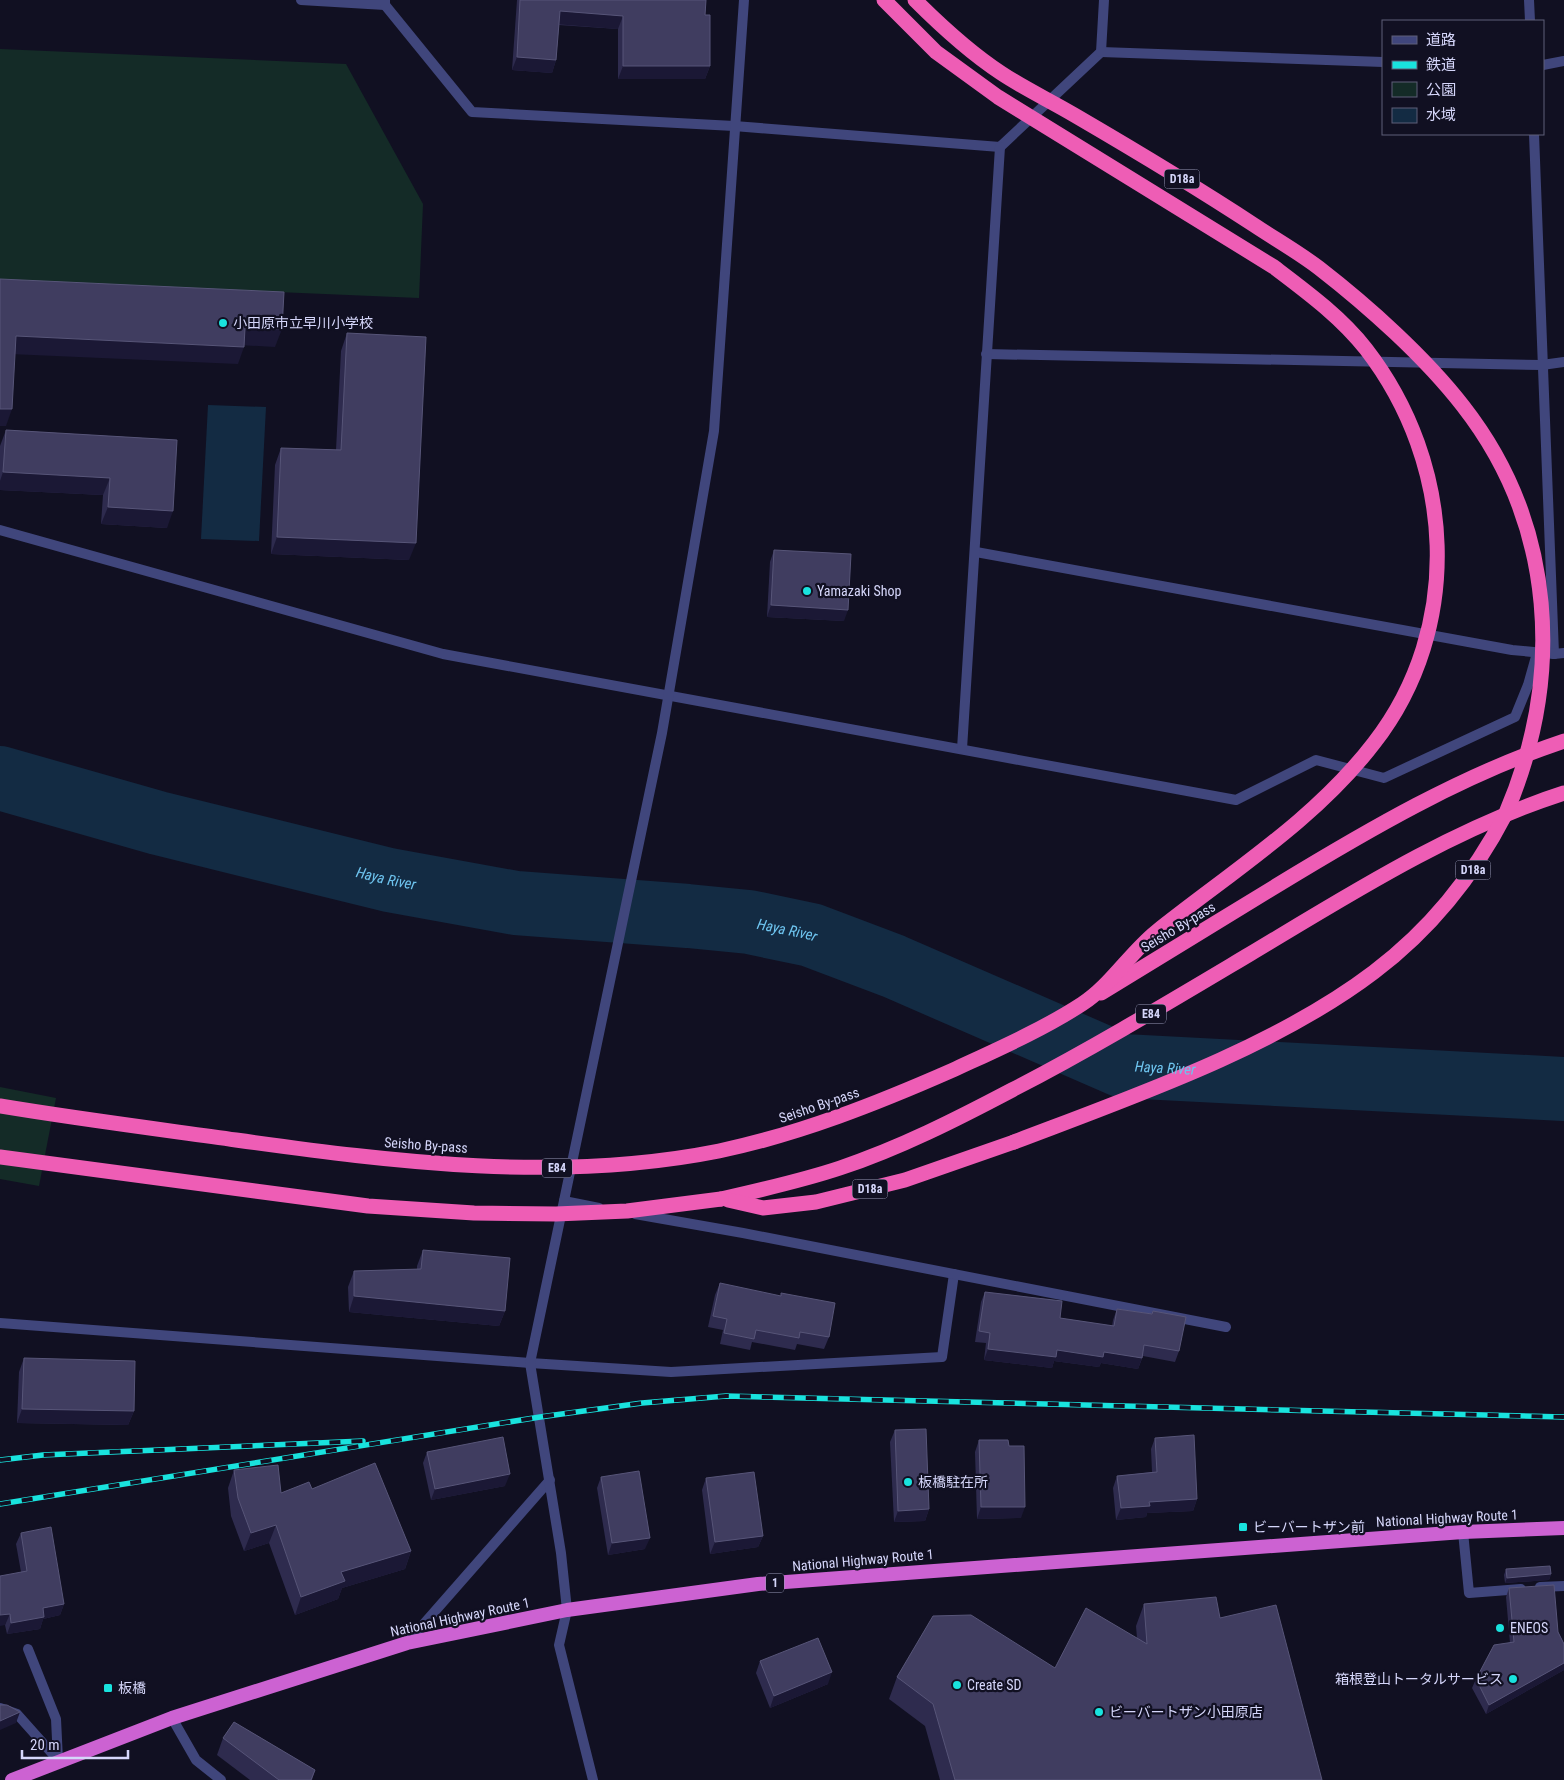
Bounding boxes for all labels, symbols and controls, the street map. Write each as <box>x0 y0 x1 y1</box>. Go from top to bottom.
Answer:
legend <box>1382 20 1544 135</box>
text: 道路 <box>1426 31 1456 49</box>
text: 鉄道 <box>1426 56 1456 74</box>
text: 公園 <box>1426 81 1456 99</box>
text: 水域 <box>1426 106 1456 124</box>
road number: D18a <box>1164 170 1200 188</box>
place label: 小田原市立早川小学校 <box>233 315 373 331</box>
marker: 小田原市立早川小学校 <box>217 317 229 329</box>
place label: Yamazaki Shop <box>817 583 901 599</box>
marker: Yamazaki Shop <box>801 585 813 597</box>
road number: D18a <box>1456 860 1490 880</box>
water label: Haya River <box>354 863 418 894</box>
street label: Seisho By-pass <box>1138 899 1218 955</box>
water label: Haya River <box>756 915 820 946</box>
road number: E84 <box>1136 1004 1166 1024</box>
water label: Haya River <box>1134 1058 1196 1079</box>
street label: Seisho By-pass <box>777 1084 861 1126</box>
street label: Seisho By-pass <box>384 1134 468 1156</box>
road number: E84 <box>542 1158 572 1178</box>
road number: D18a <box>852 1180 888 1198</box>
place label: 板橋駐在所 <box>918 1474 988 1490</box>
marker: 板橋駐在所 <box>902 1476 914 1488</box>
street label: National Highway Route 1 <box>1376 1506 1518 1530</box>
place label: ビーバートザン前 <box>1253 1519 1365 1535</box>
marker: ビーバートザン前 <box>1237 1521 1249 1533</box>
street label: National Highway Route 1 <box>792 1546 934 1574</box>
road number: 1 <box>766 1574 784 1592</box>
street label: National Highway Route 1 <box>389 1594 531 1640</box>
place label: ENEOS <box>1510 1620 1548 1636</box>
marker: ENEOS <box>1494 1622 1506 1634</box>
place label: 箱根登山トータルサービス <box>1335 1671 1503 1687</box>
marker: 箱根登山トータルサービス <box>1507 1673 1519 1685</box>
place label: Create SD <box>967 1677 1022 1693</box>
marker: Create SD <box>951 1679 963 1691</box>
place label: 板橋 <box>118 1680 146 1696</box>
marker: 板橋 <box>102 1682 114 1694</box>
place label: ビーバートザン小田原店 <box>1109 1704 1263 1720</box>
marker: ビーバートザン小田原店 <box>1093 1706 1105 1718</box>
scale bar <box>22 1728 129 1760</box>
text: 20 m <box>30 1736 60 1754</box>

